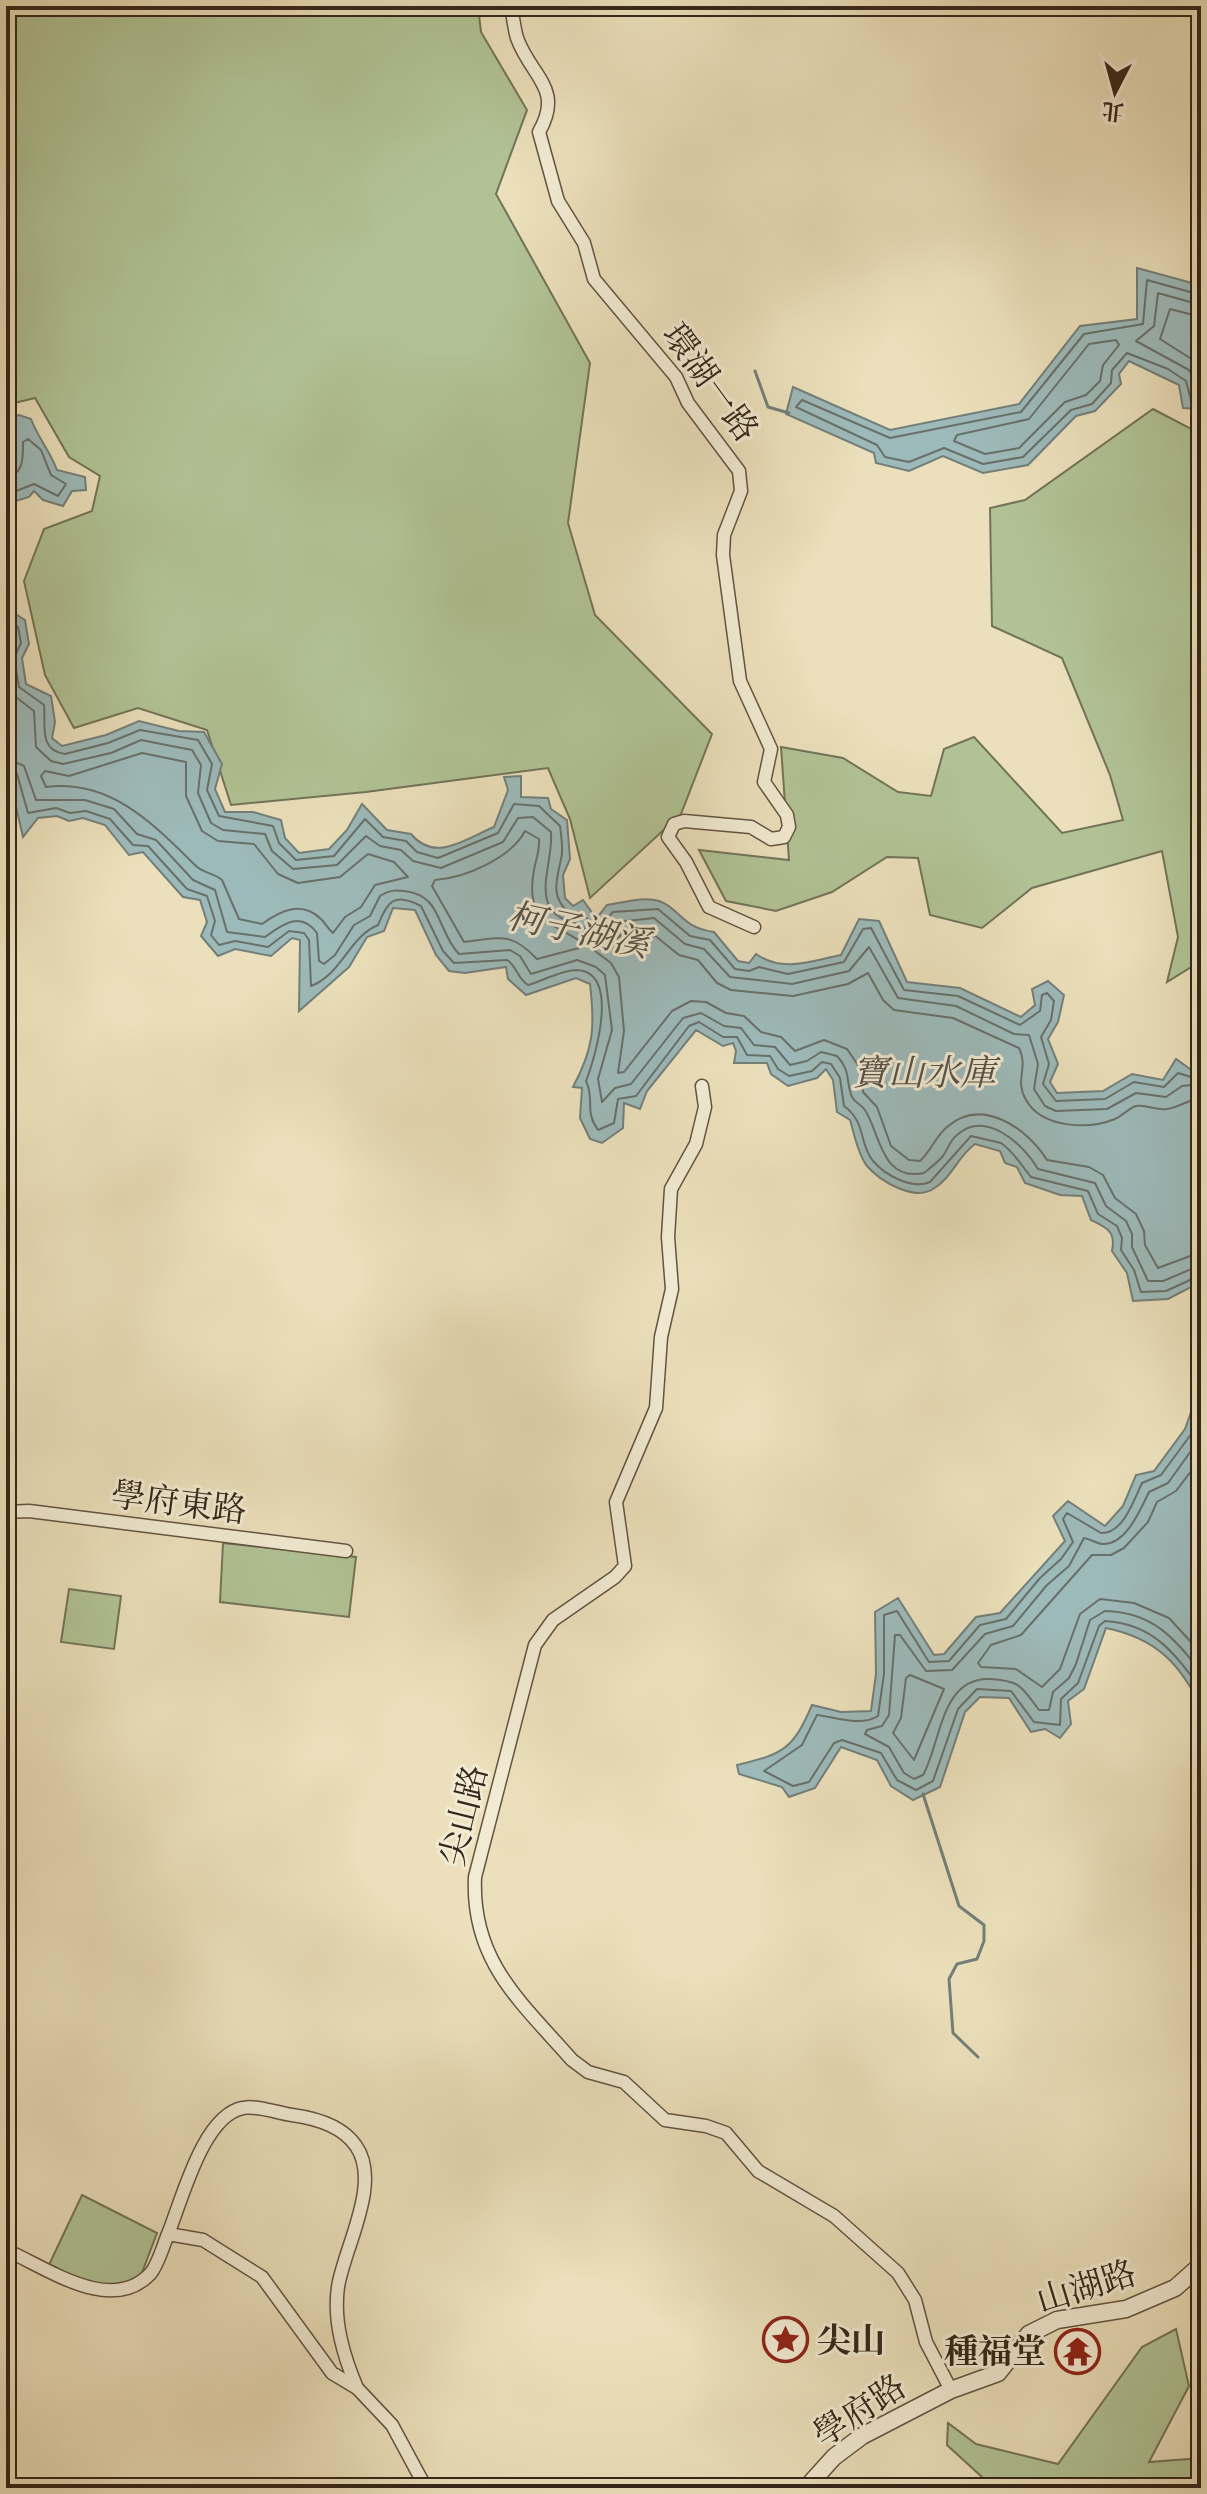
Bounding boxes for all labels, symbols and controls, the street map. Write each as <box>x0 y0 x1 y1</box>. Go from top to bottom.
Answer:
north arrow <box>1075 52 1155 132</box>
text: 北 <box>1101 96 1125 125</box>
street label: 環湖一路 <box>652 316 766 451</box>
water label: 柯子湖溪 <box>503 894 657 969</box>
water label: 寶山水庫 <box>852 1052 1001 1097</box>
street label: 學府東路 <box>109 1475 249 1533</box>
street label: 尖山路 <box>432 1761 498 1870</box>
street label: 山湖路 <box>1032 2253 1141 2323</box>
place icon: 尖山 <box>762 2316 810 2364</box>
place label: 尖山 <box>817 2321 885 2363</box>
temple icon: 種福堂 <box>1053 2327 1101 2375</box>
place label: 種福堂 <box>944 2332 1046 2374</box>
street label: 學府路 <box>806 2366 914 2457</box>

